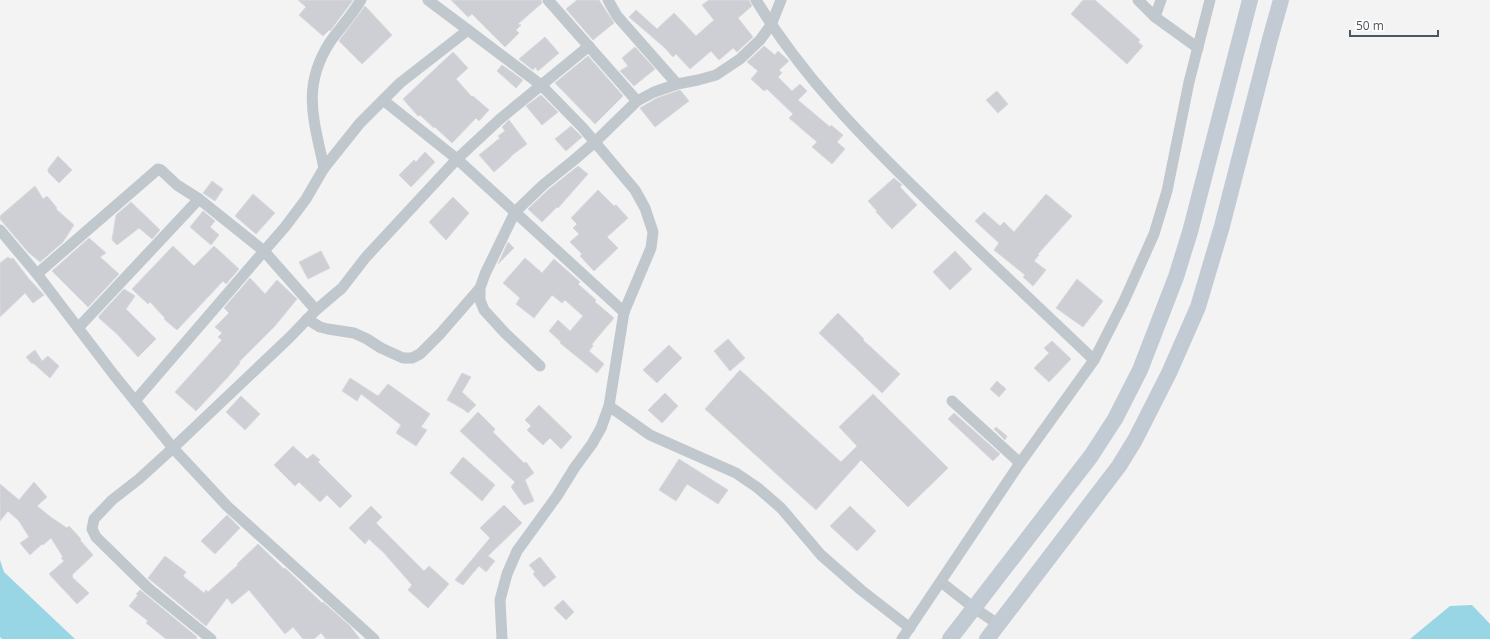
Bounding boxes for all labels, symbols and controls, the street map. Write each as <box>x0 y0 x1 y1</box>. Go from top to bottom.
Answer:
scale bar <box>1350 12 1438 38</box>
text: 50 m <box>1356 17 1384 34</box>

